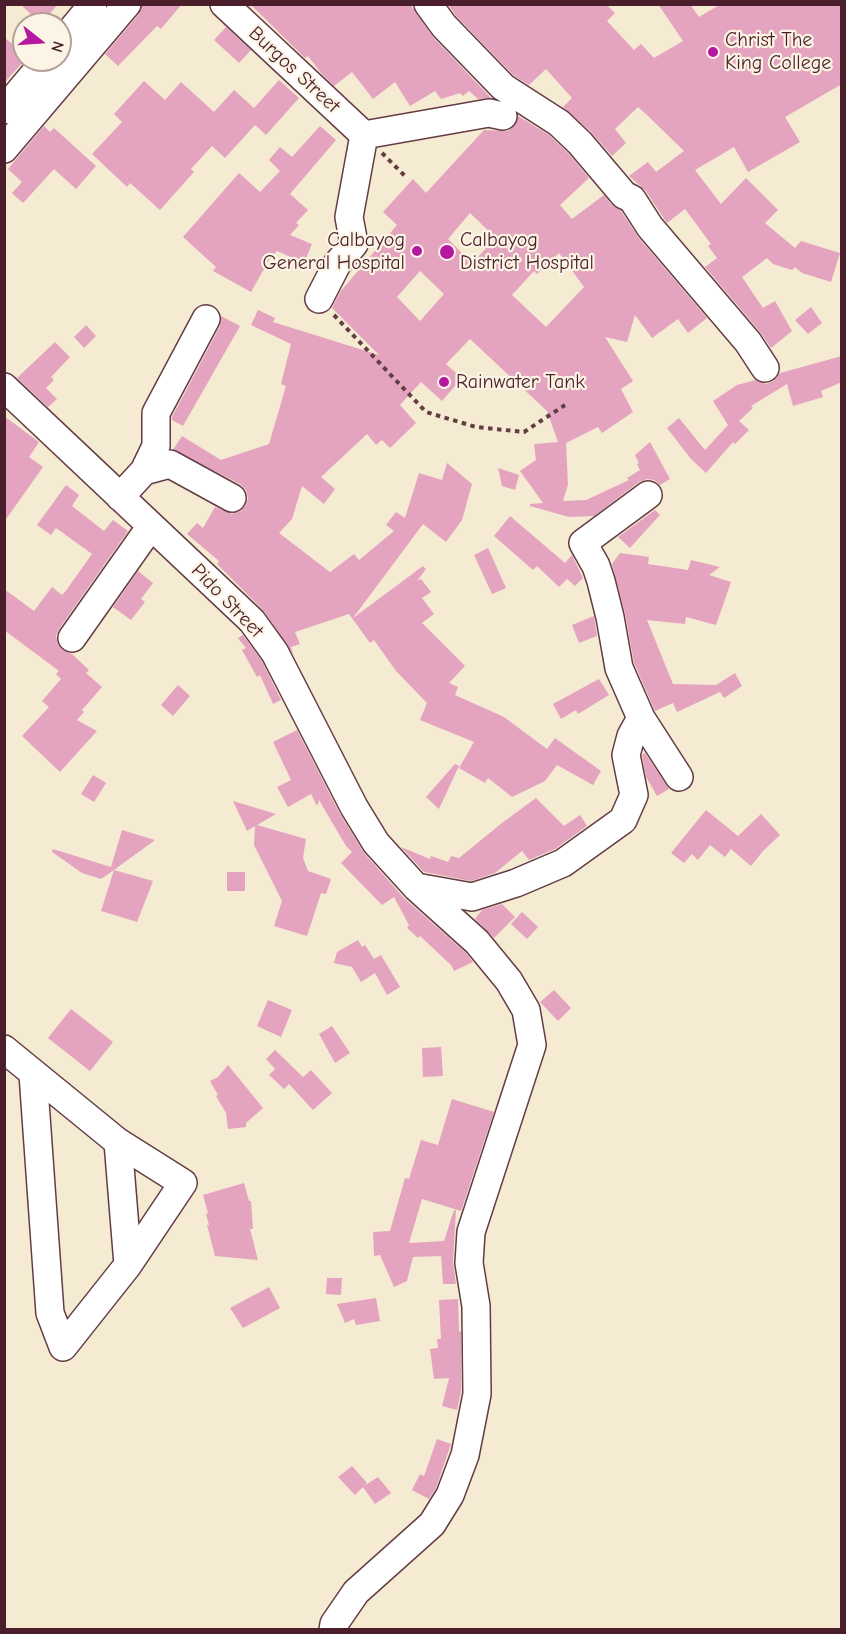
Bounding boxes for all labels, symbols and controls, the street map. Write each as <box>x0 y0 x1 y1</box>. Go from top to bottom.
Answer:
north arrow <box>12 12 72 72</box>
street label: Burgos Street <box>243 22 345 118</box>
place label: Christ The King College <box>725 28 831 75</box>
text: N <box>47 39 67 54</box>
marker: Christ The King College <box>706 45 720 59</box>
place label: Calbayog General Hospital <box>262 228 405 275</box>
place label: Calbayog District Hospital <box>460 228 594 275</box>
marker: Calbayog District Hospital <box>438 243 456 261</box>
marker: Calbayog General Hospital <box>410 244 424 258</box>
place label: Rainwater Tank <box>456 370 585 394</box>
marker: Rainwater Tank <box>437 375 451 389</box>
street label: Pido Street <box>186 559 268 643</box>

